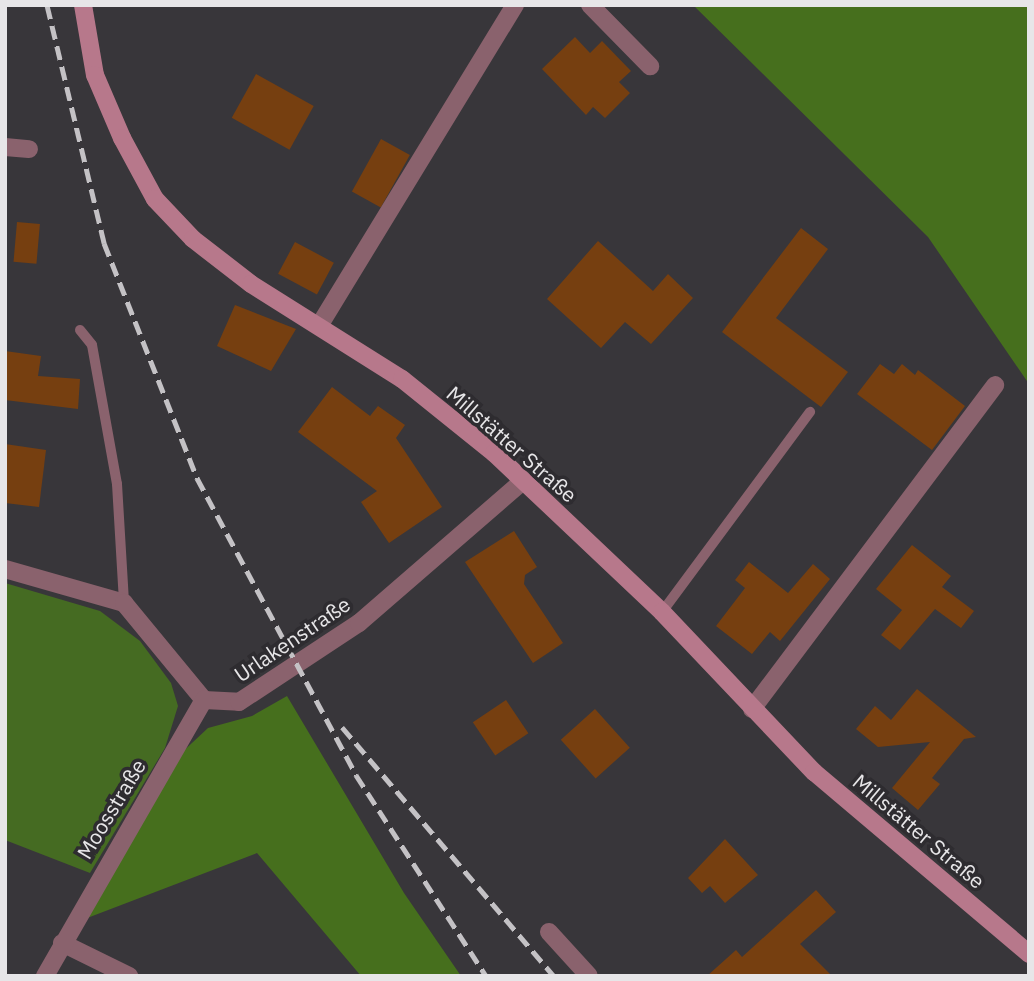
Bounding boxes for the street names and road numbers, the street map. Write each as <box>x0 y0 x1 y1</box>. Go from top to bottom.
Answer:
street label: Millstätter Straße <box>442 381 582 507</box>
street label: Urlakenstraße <box>229 591 355 687</box>
street label: Moosstraße <box>71 755 151 863</box>
street label: Millstätter Straße <box>848 769 990 893</box>

